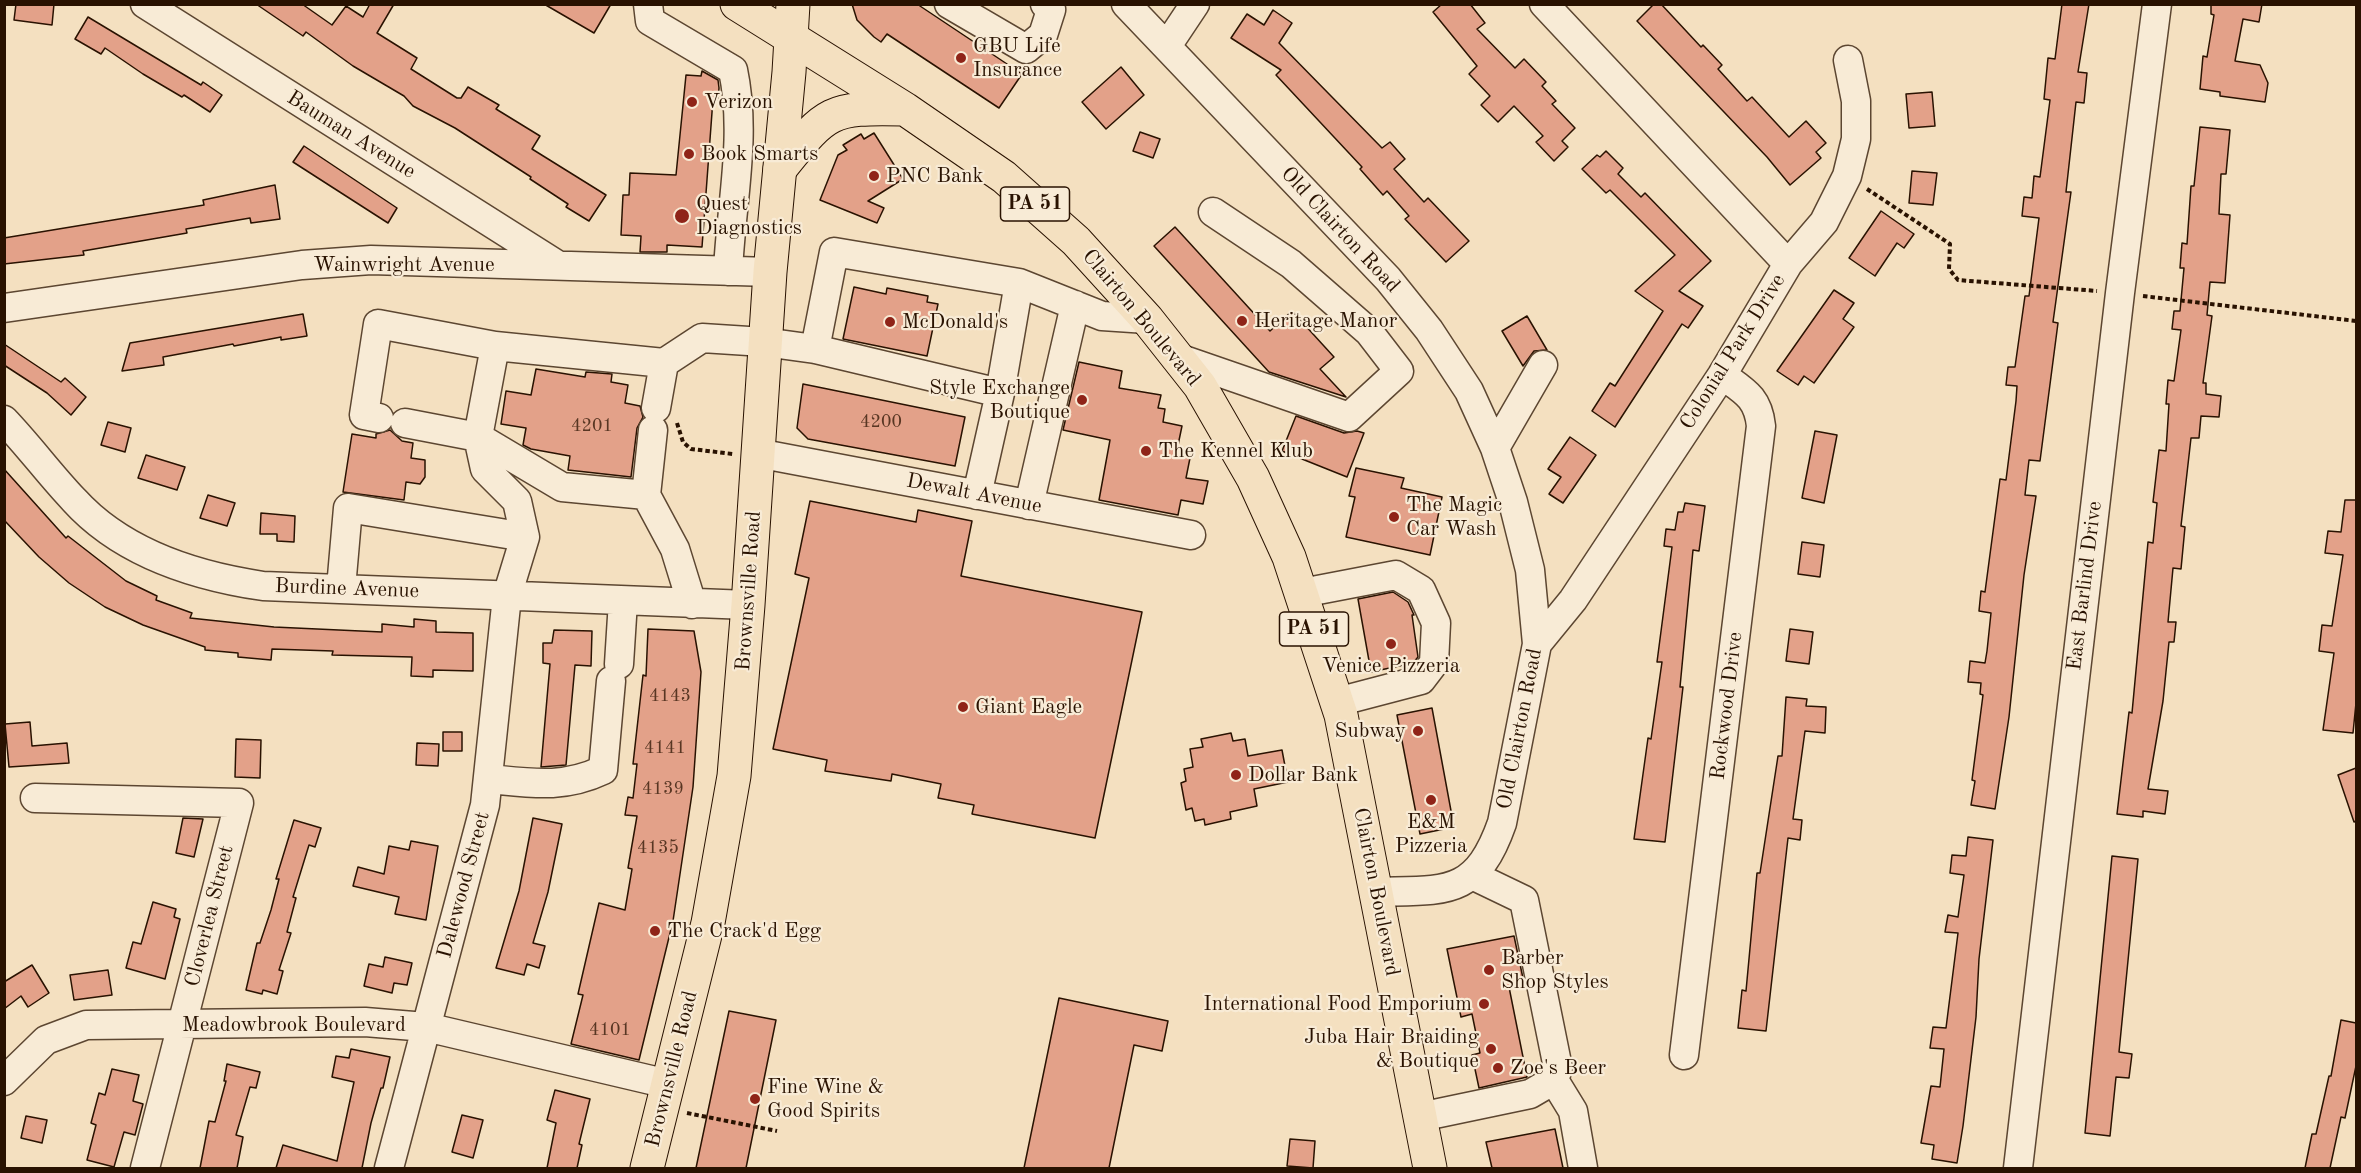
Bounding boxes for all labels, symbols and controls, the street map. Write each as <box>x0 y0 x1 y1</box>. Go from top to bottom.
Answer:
place label: GBU Life Insurance <box>973 33 1062 83</box>
marker: GBU Life Insurance <box>954 51 968 65</box>
street label: Bauman Avenue <box>282 85 420 185</box>
place label: Verizon <box>704 89 773 115</box>
marker: Verizon <box>685 95 699 109</box>
place label: Book Smarts <box>701 141 818 167</box>
marker: Book Smarts <box>682 147 696 161</box>
street label: Old Clairton Road <box>1275 162 1405 298</box>
place label: PNC Bank <box>886 163 984 189</box>
marker: PNC Bank <box>867 169 881 183</box>
road number: PA 51 <box>1000 187 1070 221</box>
place label: Quest Diagnostics <box>696 191 802 241</box>
marker: Quest Diagnostics <box>673 207 691 225</box>
street label: Clairton Boulevard <box>1076 244 1206 392</box>
street label: Wainwright Avenue <box>313 252 495 278</box>
street label: Colonial Park Drive <box>1675 269 1791 435</box>
place label: Heritage Manor <box>1254 308 1397 334</box>
place label: McDonald's <box>902 309 1008 335</box>
marker: Heritage Manor <box>1235 314 1249 328</box>
marker: McDonald's <box>883 315 897 329</box>
place label: Style Exchange Boutique <box>929 375 1070 425</box>
marker: Style Exchange Boutique <box>1075 393 1089 407</box>
house number: 4200 <box>860 411 902 433</box>
house number: 4201 <box>571 415 613 437</box>
place label: The Kennel Klub <box>1158 438 1313 464</box>
marker: The Kennel Klub <box>1139 444 1153 458</box>
street label: Dewalt Avenue <box>904 469 1044 519</box>
place label: The Magic Car Wash <box>1406 492 1502 542</box>
street label: East Barlind Drive <box>2062 500 2108 672</box>
street label: Brownsville Road <box>731 510 767 672</box>
marker: The Magic Car Wash <box>1387 510 1401 524</box>
street label: Burdine Avenue <box>274 574 420 604</box>
road number: PA 51 <box>1280 612 1348 646</box>
street label: Rockwood Drive <box>1705 631 1749 781</box>
marker: Venice Pizzeria <box>1384 637 1398 651</box>
street label: Old Clairton Road <box>1492 646 1548 812</box>
place label: Venice Pizzeria <box>1322 653 1460 679</box>
house number: 4143 <box>649 685 691 707</box>
place label: Giant Eagle <box>975 694 1082 720</box>
marker: Giant Eagle <box>956 700 970 714</box>
place label: Subway <box>1335 718 1406 744</box>
marker: Subway <box>1411 724 1425 738</box>
house number: 4141 <box>644 737 686 759</box>
place label: Dollar Bank <box>1248 762 1358 788</box>
marker: Dollar Bank <box>1229 768 1243 782</box>
house number: 4139 <box>642 778 684 800</box>
marker: E&M Pizzeria <box>1424 793 1438 807</box>
street label: Clairton Boulevard <box>1347 806 1405 978</box>
street label: Dalewood Street <box>432 809 496 961</box>
place label: E&M Pizzeria <box>1395 809 1467 859</box>
house number: 4135 <box>637 837 679 859</box>
street label: Cloverlea Street <box>180 843 240 989</box>
place label: The Crack'd Egg <box>667 918 821 944</box>
marker: The Crack'd Egg <box>648 924 662 938</box>
place label: Barber Shop Styles <box>1501 945 1609 995</box>
marker: Barber Shop Styles <box>1482 963 1496 977</box>
street label: Brownsville Road <box>640 988 704 1150</box>
place label: International Food Emporium <box>1203 991 1472 1017</box>
marker: International Food Emporium <box>1477 997 1491 1011</box>
street label: Meadowbrook Boulevard <box>182 1012 406 1038</box>
house number: 4101 <box>589 1019 631 1041</box>
place label: Juba Hair Braiding & Boutique <box>1304 1024 1479 1074</box>
marker: Juba Hair Braiding & Boutique <box>1484 1042 1498 1056</box>
place label: Zoe's Beer <box>1510 1055 1606 1081</box>
marker: Zoe's Beer <box>1491 1061 1505 1075</box>
place label: Fine Wine & Good Spirits <box>767 1074 884 1124</box>
marker: Fine Wine & Good Spirits <box>748 1092 762 1106</box>

